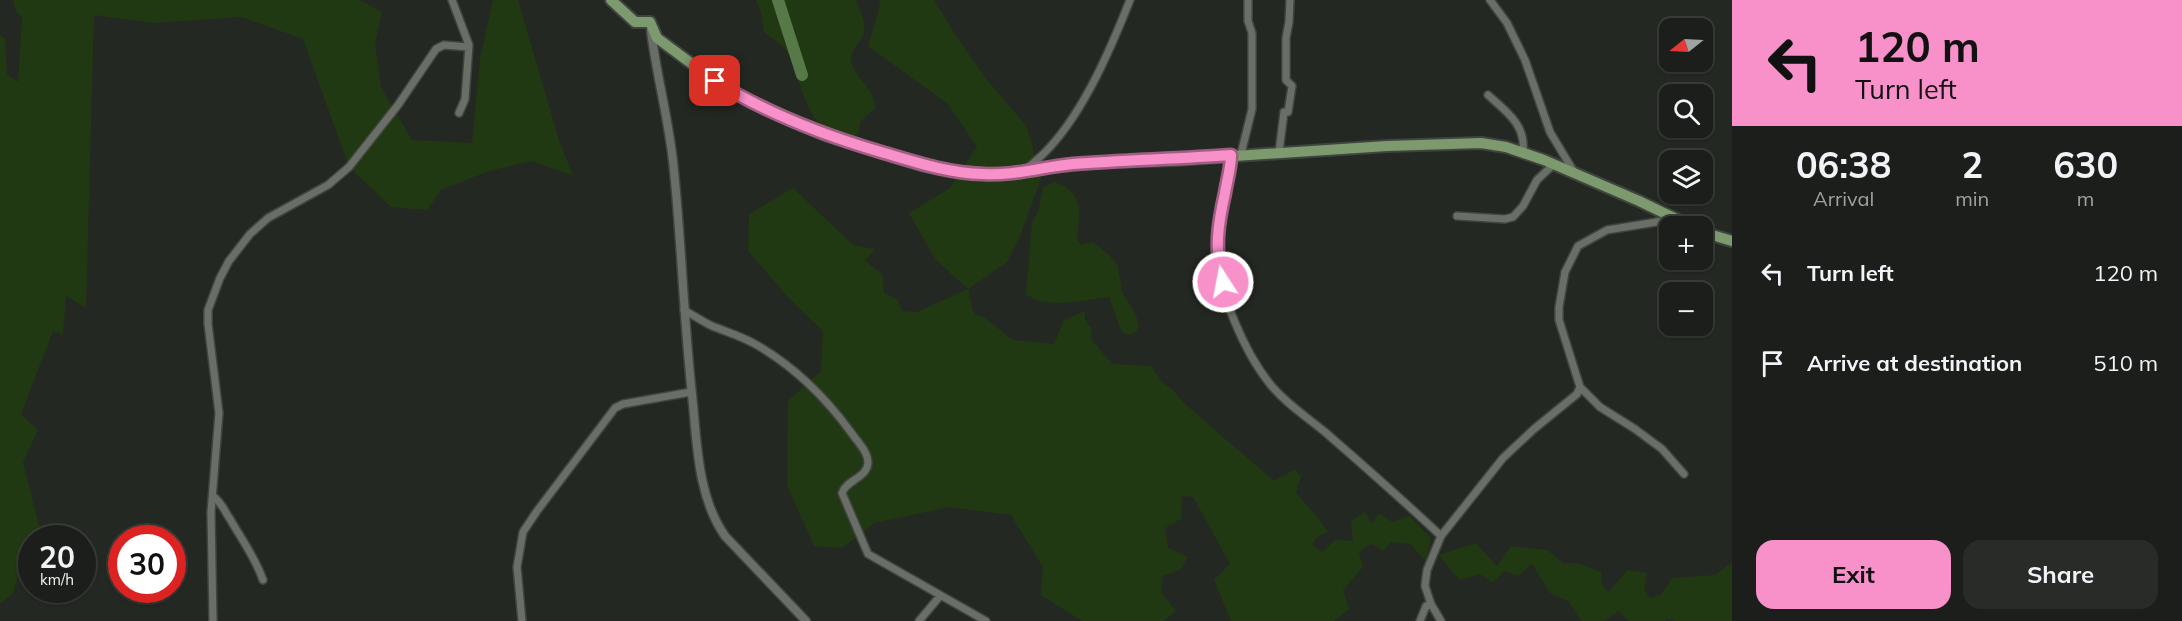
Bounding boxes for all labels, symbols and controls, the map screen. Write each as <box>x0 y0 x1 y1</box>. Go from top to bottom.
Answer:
north arrow <box>1659 18 1713 72</box>
map controls <box>1659 18 1713 336</box>
text: 120 m <box>1855 20 1980 73</box>
icon: left <box>1756 24 1834 102</box>
pin <box>689 55 740 106</box>
icon: arrive <box>698 64 731 97</box>
text: Turn left <box>1855 72 1957 106</box>
button: search <box>1659 84 1713 138</box>
text: 06:38 <box>1796 142 1891 187</box>
text: 2 <box>1961 142 1983 187</box>
text: 630 <box>2053 142 2118 187</box>
button: layers <box>1659 150 1713 204</box>
text: Arrival <box>1813 186 1874 211</box>
text: min <box>1955 186 1989 211</box>
text: m <box>2077 186 2094 211</box>
button: + <box>1659 216 1713 270</box>
position arrow <box>1191 250 1255 314</box>
icon: left <box>1756 257 1789 290</box>
text: Turn left <box>1807 259 1894 287</box>
text: 120 m <box>2093 259 2158 287</box>
button: − <box>1659 282 1713 336</box>
icon: arrive <box>1756 347 1789 380</box>
text: Arrive at destination <box>1807 349 2022 377</box>
text: 510 m <box>2093 349 2158 377</box>
speed limit sign: 30 <box>108 525 186 603</box>
text: 20 <box>39 538 75 576</box>
button: Exit <box>1756 540 1951 609</box>
button: Share <box>1963 540 2158 609</box>
text: km/h <box>40 570 74 589</box>

